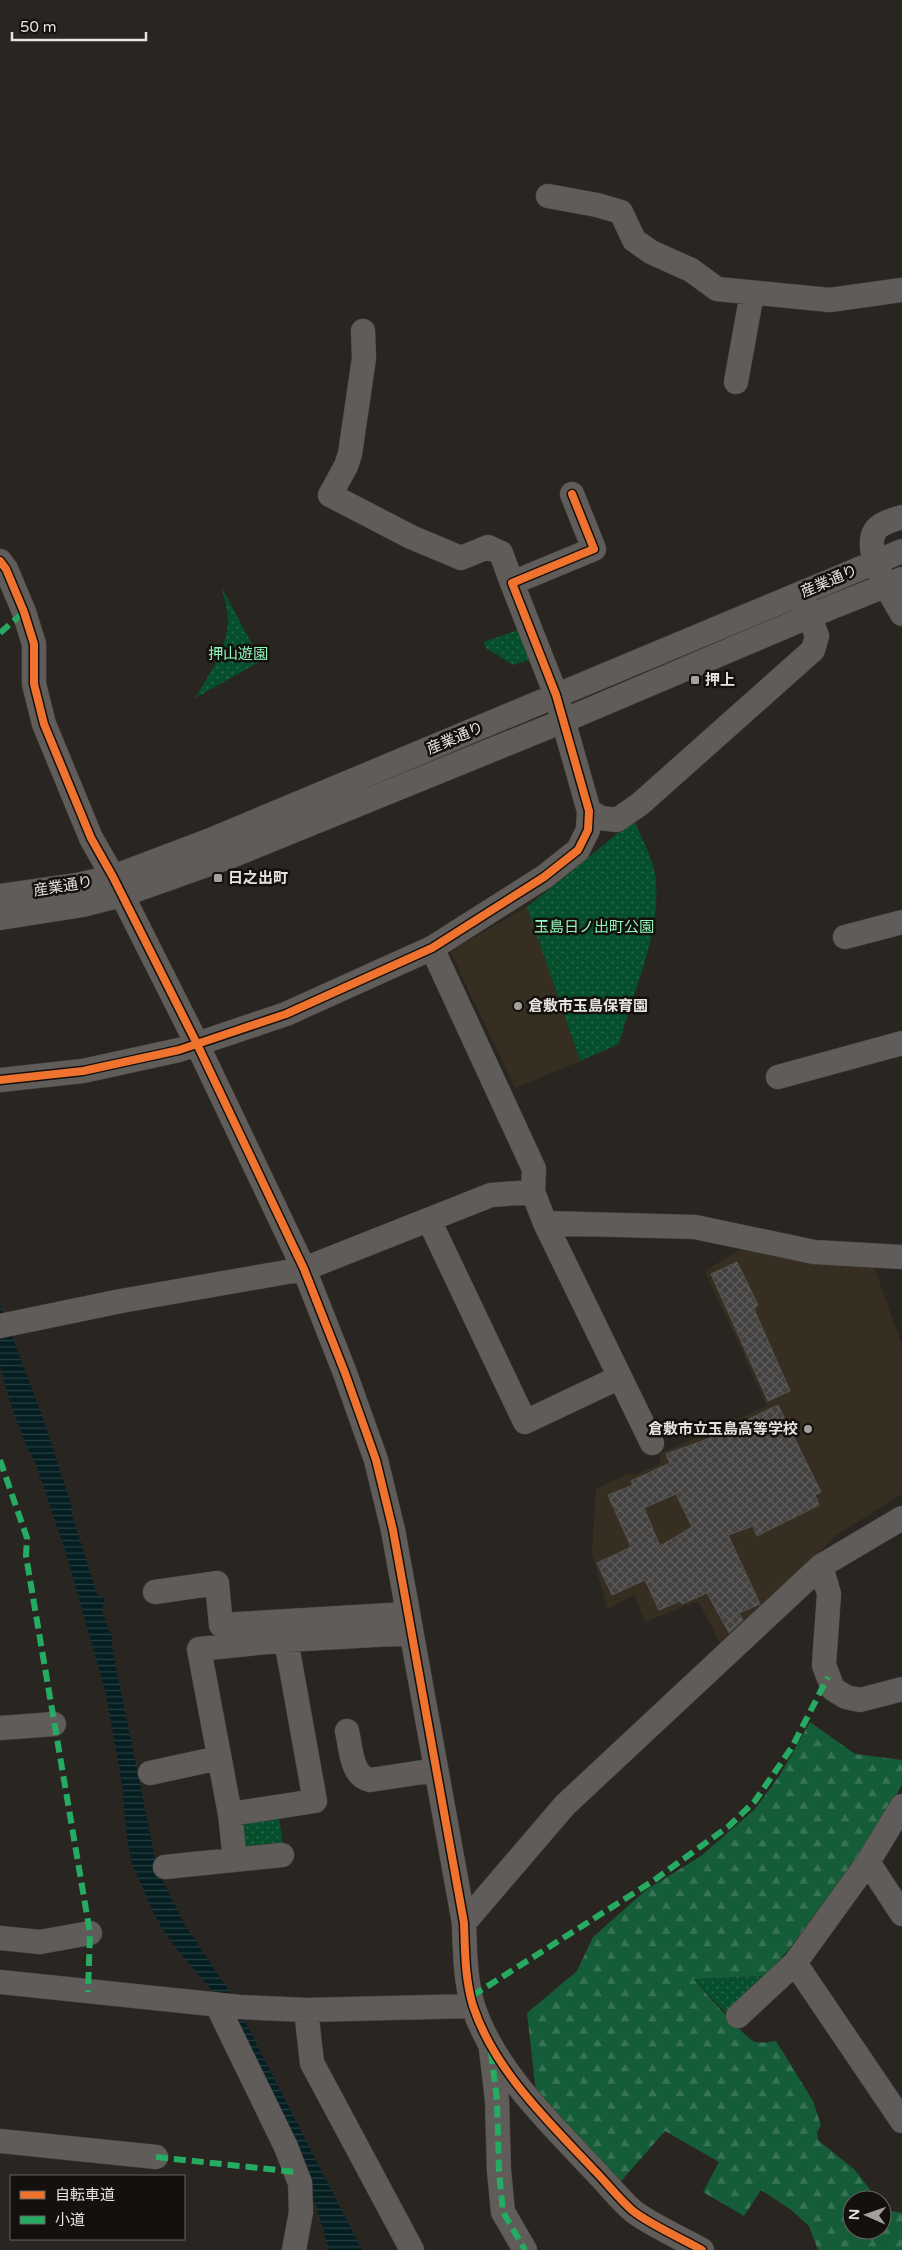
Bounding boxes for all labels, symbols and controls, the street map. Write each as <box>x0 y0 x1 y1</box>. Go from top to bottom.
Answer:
scale bar <box>12 10 146 42</box>
text: 50 m <box>20 18 57 36</box>
street label: 産業通り <box>798 561 860 601</box>
park label: 押山遊園 <box>208 645 268 663</box>
place label: 押上 <box>705 671 735 689</box>
marker: 押上 <box>689 674 701 686</box>
street label: 産業通り <box>424 718 486 758</box>
place label: 日之出町 <box>228 869 288 887</box>
street label: 産業通り <box>32 872 94 900</box>
marker: 日之出町 <box>212 872 224 884</box>
park label: 玉島日ノ出町公園 <box>534 918 654 936</box>
place label: 倉敷市玉島保育園 <box>528 997 648 1015</box>
marker: 倉敷市玉島保育園 <box>512 1000 524 1012</box>
place label: 倉敷市立玉島高等学校 <box>648 1420 798 1438</box>
marker: 倉敷市立玉島高等学校 <box>802 1423 814 1435</box>
legend <box>10 2175 185 2240</box>
text: 自転車道 <box>55 2186 115 2204</box>
north arrow <box>842 2190 892 2240</box>
text: N <box>846 2209 863 2220</box>
text: 小道 <box>55 2211 85 2229</box>

